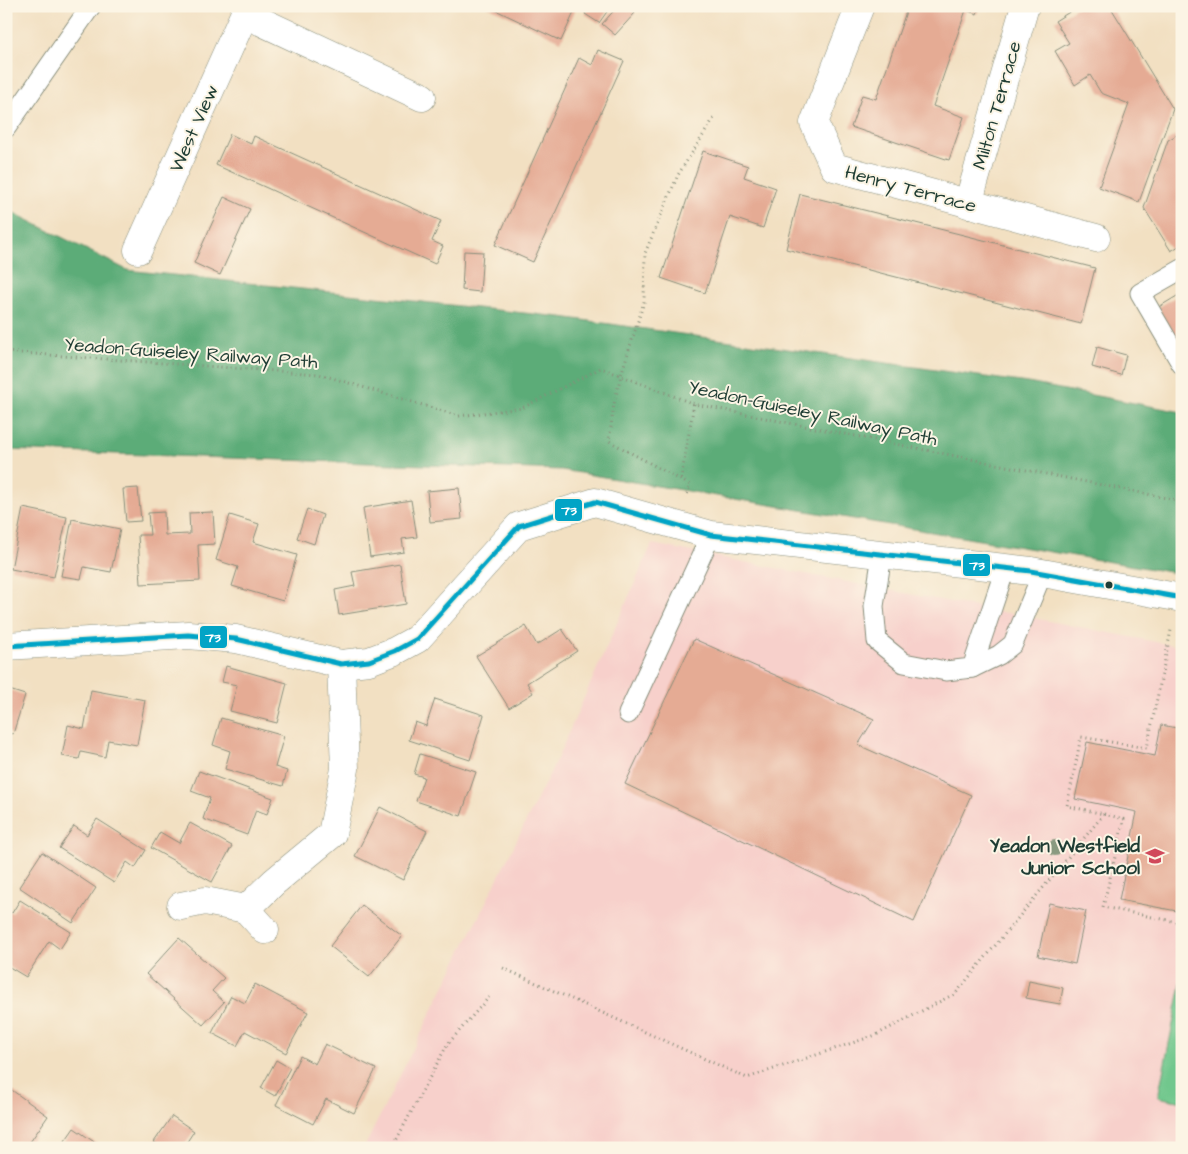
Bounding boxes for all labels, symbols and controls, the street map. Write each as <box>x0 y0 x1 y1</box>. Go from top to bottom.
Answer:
street label: Milton Terrace <box>966 38 1029 173</box>
street label: West View <box>163 80 226 177</box>
street label: Henry Terrace <box>842 159 979 221</box>
street label: Yeadon-Guiseley Railway Path <box>63 331 319 377</box>
street label: Yeadon-Guiseley Railway Path <box>686 374 940 454</box>
line badge: 73 <box>554 498 583 522</box>
text: 73 <box>560 501 578 521</box>
line badge: 73 <box>962 553 991 577</box>
text: 73 <box>968 556 986 576</box>
unlabelled marker <box>1104 580 1114 590</box>
line badge: 73 <box>199 625 228 649</box>
text: 73 <box>204 628 222 648</box>
place label: Yeadon Westfield Junior School <box>990 833 1140 882</box>
school or university icon: Yeadon Westfield Junior School <box>1144 845 1166 867</box>

